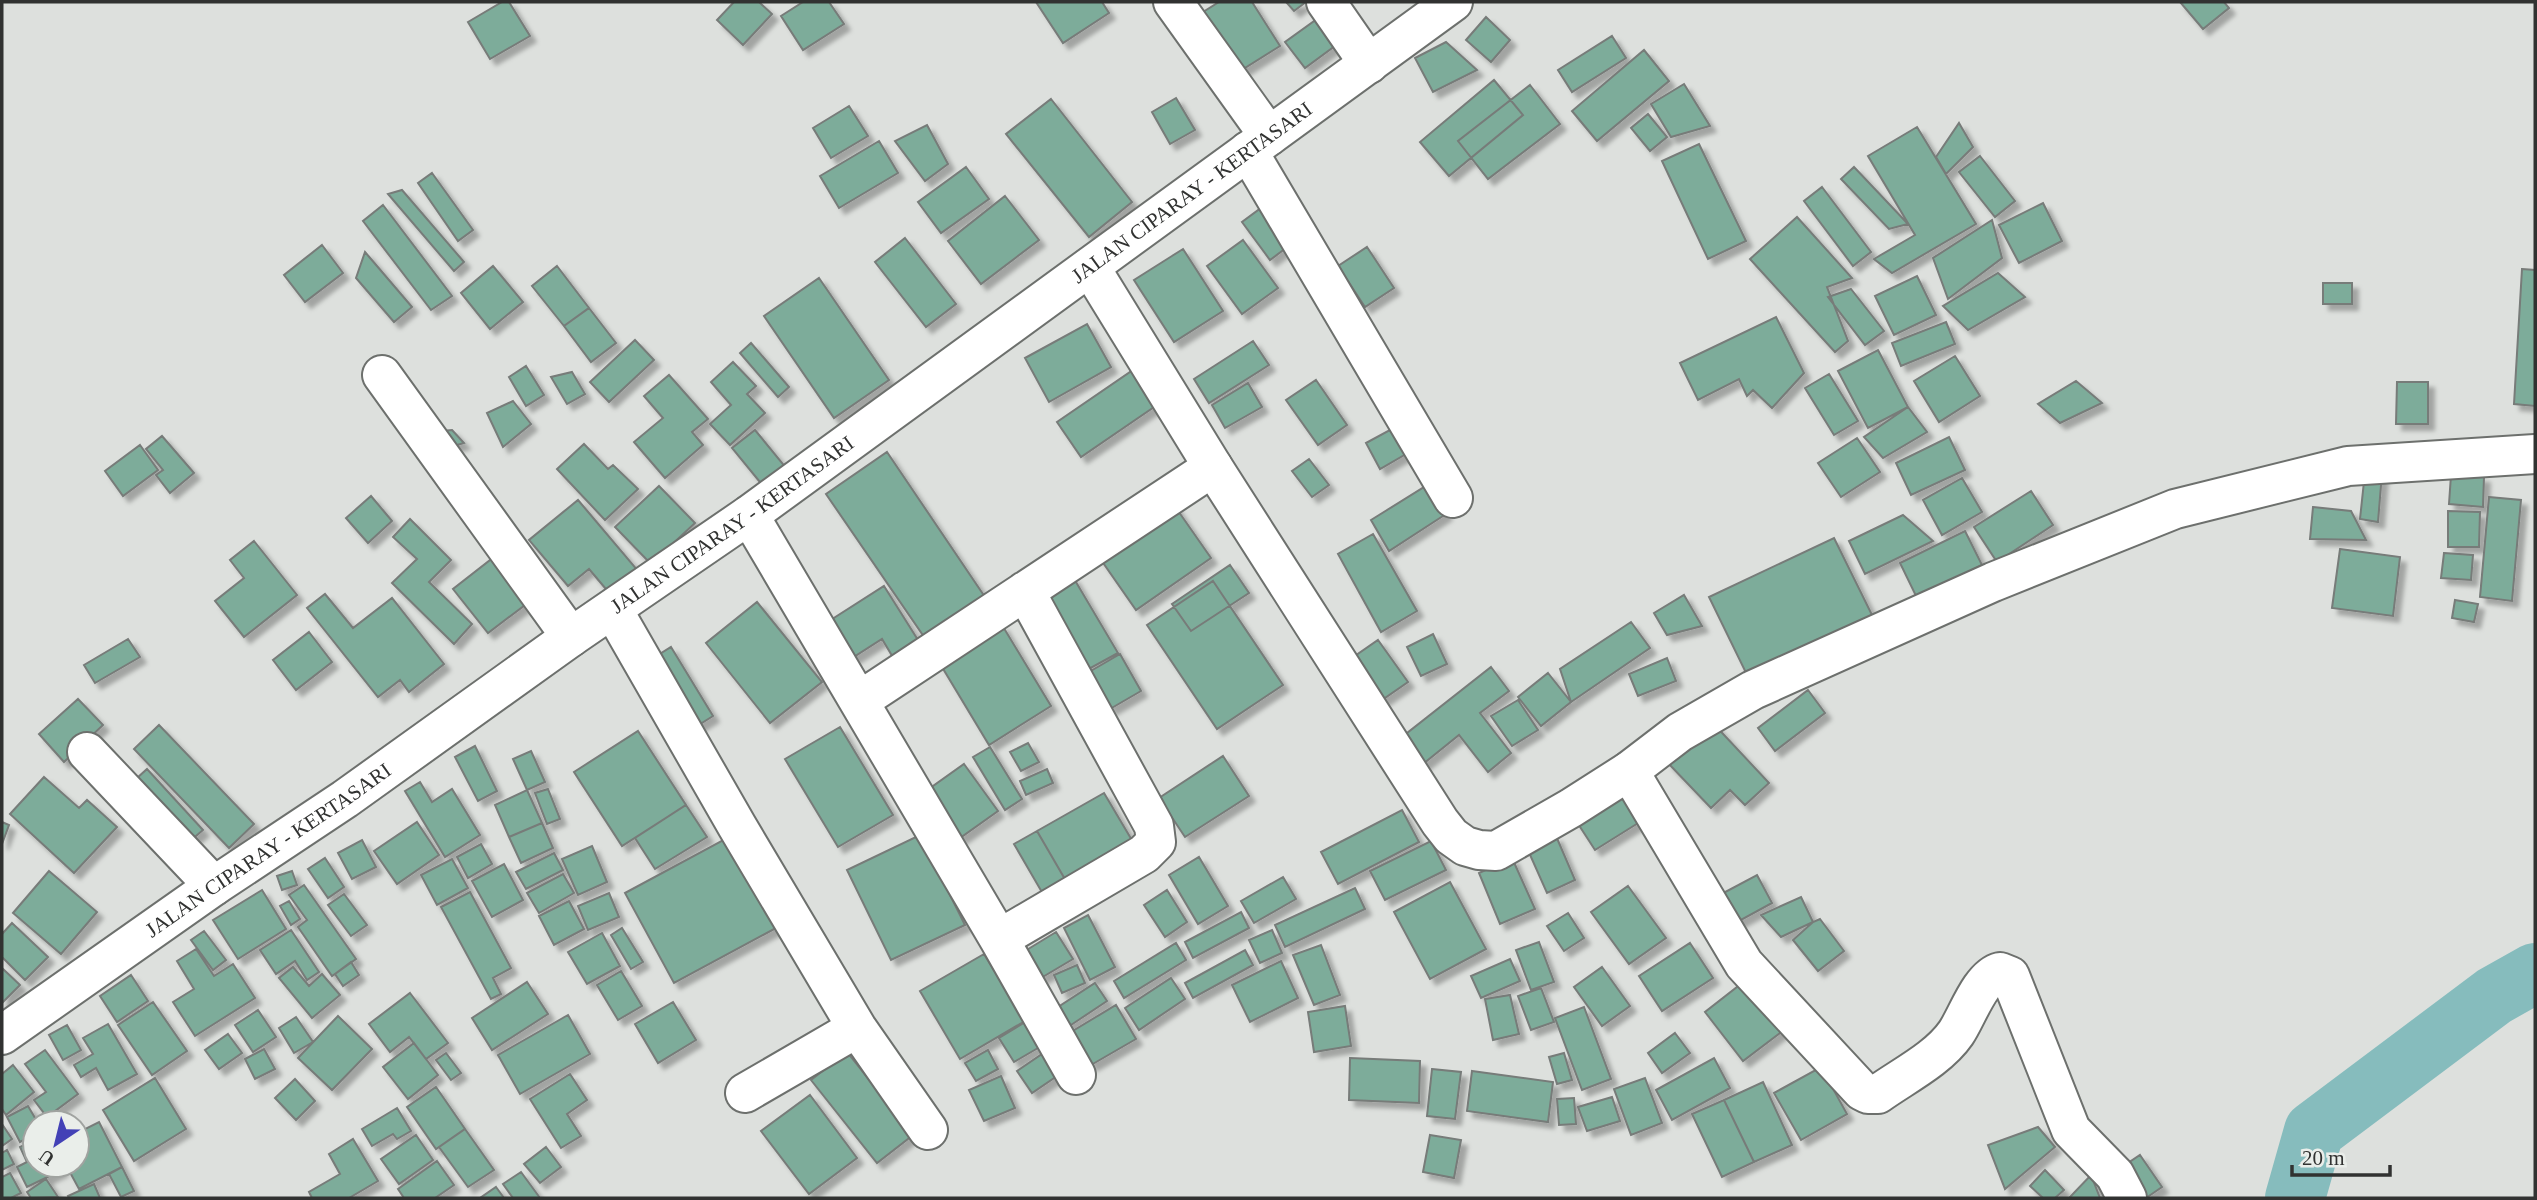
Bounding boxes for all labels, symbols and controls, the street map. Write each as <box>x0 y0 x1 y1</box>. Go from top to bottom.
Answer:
street label: JALAN CIPARAY - KERTASARI <box>1067 97 1317 288</box>
street label: JALAN CIPARAY - KERTASARI <box>606 431 858 618</box>
street label: JALAN CIPARAY - KERTASARI <box>141 758 396 942</box>
north arrow <box>21 1109 91 1179</box>
scale bar <box>2292 1134 2390 1178</box>
text: U <box>35 1145 58 1170</box>
text: 20 m <box>2302 1146 2345 1170</box>

